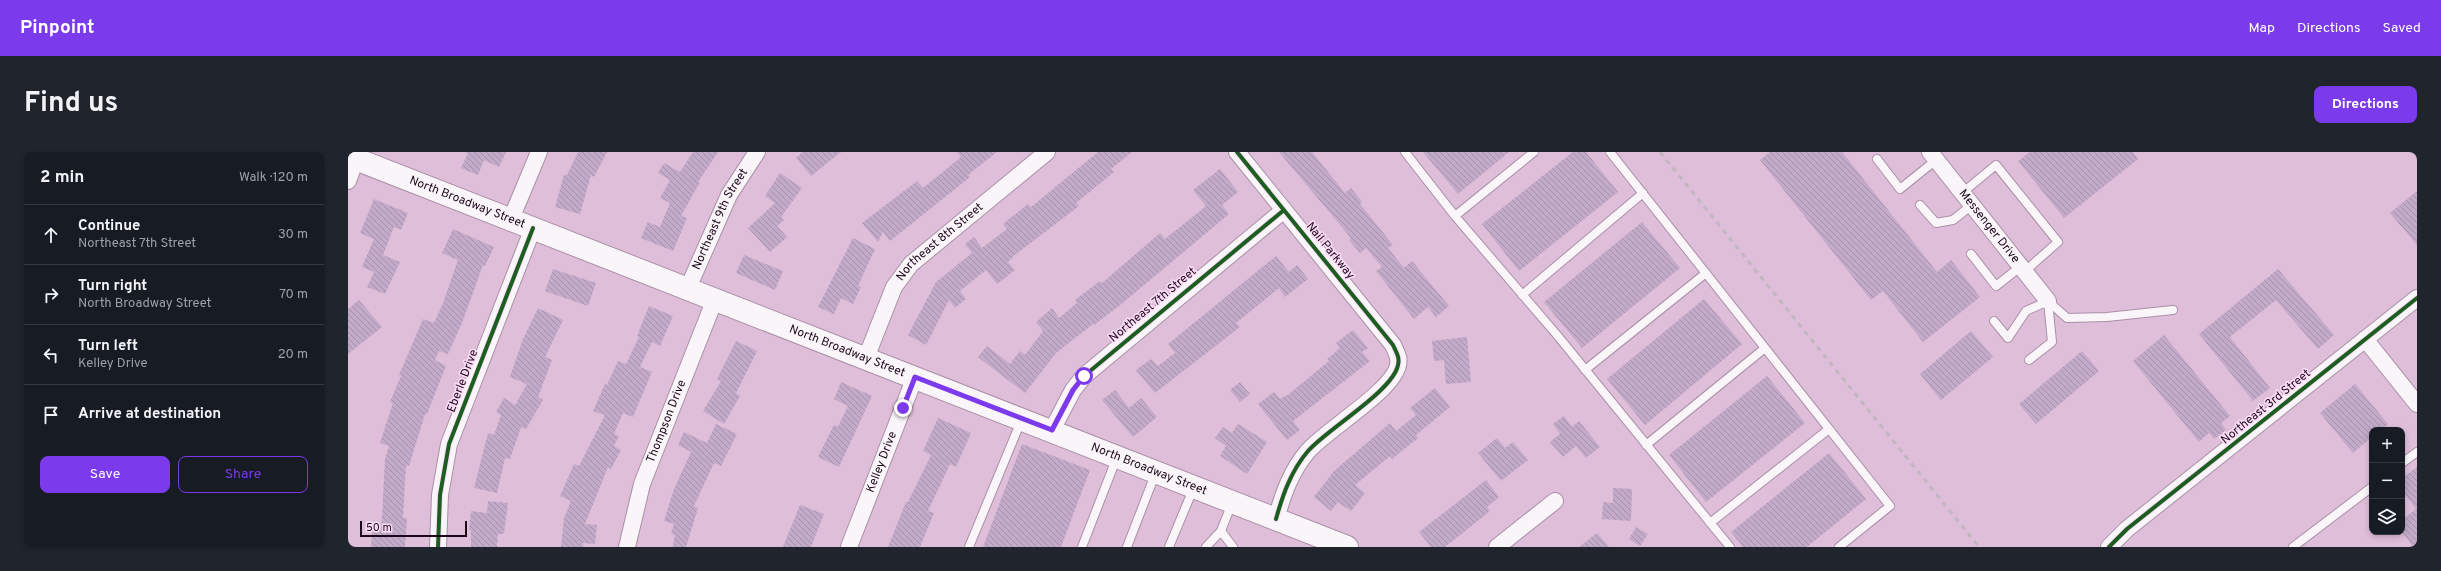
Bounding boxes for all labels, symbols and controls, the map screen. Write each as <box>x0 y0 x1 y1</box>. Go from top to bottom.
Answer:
text: Pinpoint <box>20 16 95 40</box>
text: Map <box>2249 20 2275 37</box>
text: Directions <box>2297 20 2361 37</box>
text: Saved <box>2383 20 2421 37</box>
text: Find us <box>24 86 118 122</box>
button: Directions <box>2314 86 2417 123</box>
street label: Northeast 9th Street <box>689 166 752 272</box>
text: 2 min <box>40 167 84 189</box>
text: Walk · 120 m <box>239 170 308 186</box>
street label: North Broadway Street <box>407 173 528 233</box>
street label: Messenger Drive <box>1955 186 2023 267</box>
street label: Northeast 8th Street <box>893 200 987 284</box>
text: Continue <box>78 217 140 236</box>
street label: Nail Parkway <box>1302 219 1358 283</box>
icon: ahead <box>40 224 62 246</box>
text: 30 m <box>278 227 308 243</box>
text: Northeast 7th Street <box>78 236 196 252</box>
street label: Northeast 7th Street <box>1106 264 1200 346</box>
text: Turn right <box>78 277 147 296</box>
icon: right <box>40 284 62 306</box>
text: 70 m <box>279 287 308 303</box>
text: North Broadway Street <box>78 296 211 312</box>
street label: North Broadway Street <box>787 321 907 381</box>
text: Turn left <box>78 337 138 356</box>
icon: left <box>40 344 62 366</box>
text: 20 m <box>278 347 308 363</box>
street label: Eberle Drive <box>444 347 482 415</box>
text: Kelley Drive <box>78 356 148 372</box>
street label: Northeast 3rd Street <box>2218 366 2314 448</box>
route start <box>1075 367 1093 385</box>
street label: Thompson Drive <box>643 378 690 465</box>
route end <box>894 399 912 417</box>
icon: arrive <box>40 404 62 426</box>
text: Arrive at destination <box>78 405 221 424</box>
map controls <box>2369 427 2405 535</box>
button: + <box>2369 427 2405 463</box>
street label: Kelley Drive <box>863 429 901 495</box>
street label: North Broadway Street <box>1088 440 1209 499</box>
button: Save <box>40 456 170 493</box>
button: Share <box>178 456 308 493</box>
button: − <box>2369 463 2405 499</box>
button: layers <box>2369 499 2405 535</box>
scale bar <box>360 519 467 538</box>
text: 50 m <box>366 521 392 535</box>

